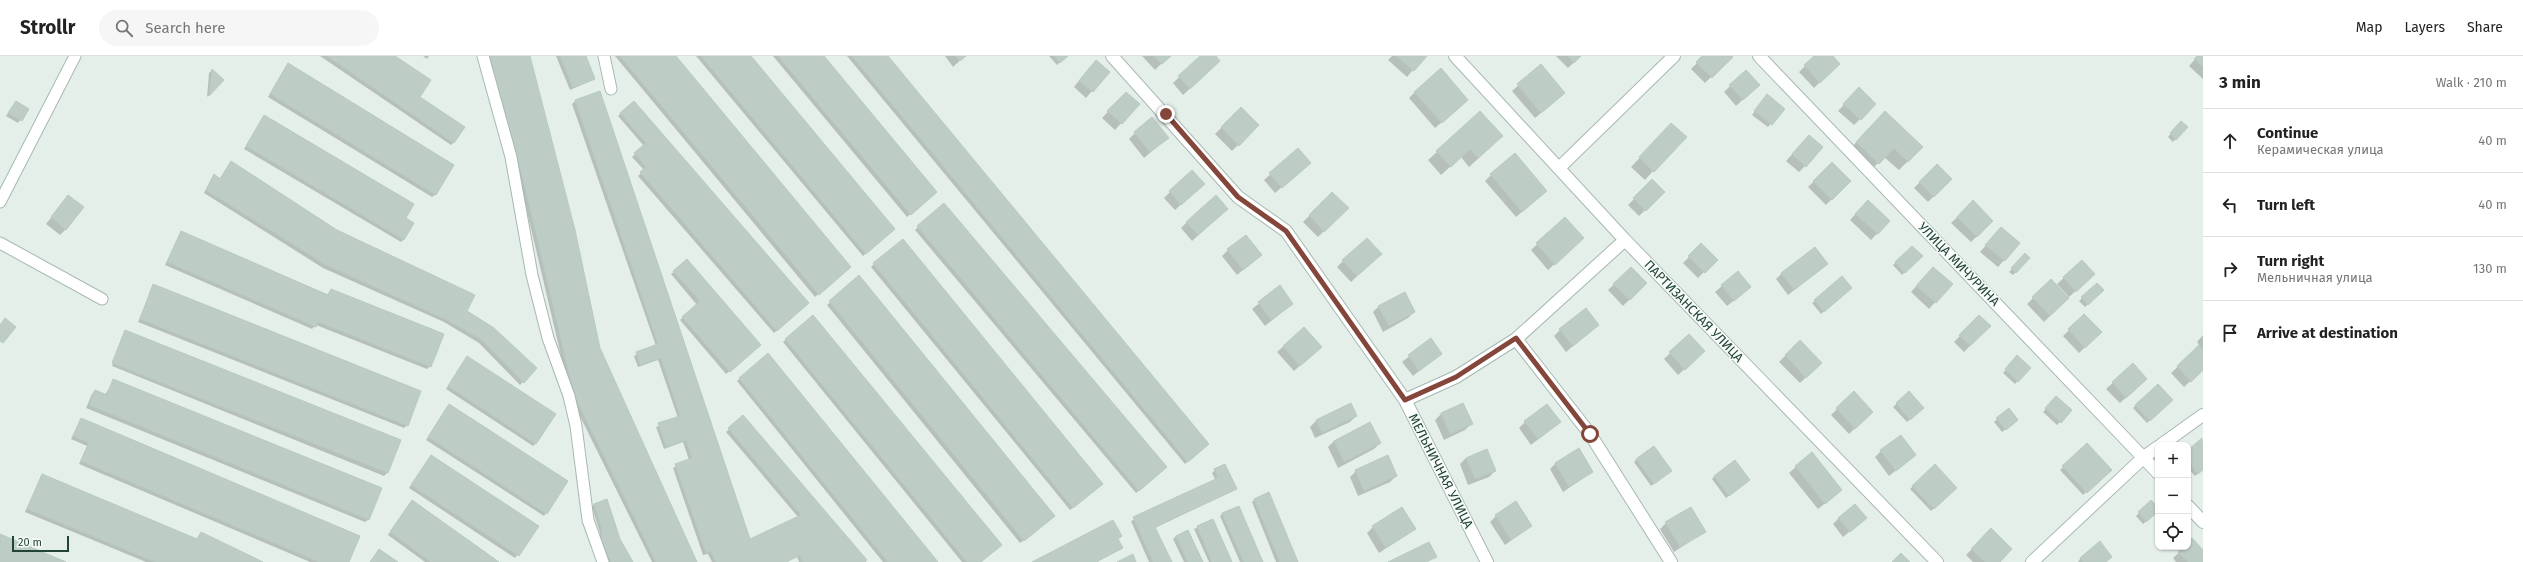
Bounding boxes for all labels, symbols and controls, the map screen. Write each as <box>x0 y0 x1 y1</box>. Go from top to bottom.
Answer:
search box <box>99 10 379 46</box>
text: Strollr <box>20 16 75 39</box>
icon: search <box>113 17 135 39</box>
text: Search here <box>145 19 225 37</box>
text: Map <box>2356 19 2382 36</box>
text: Layers <box>2404 19 2445 36</box>
text: Share <box>2467 19 2503 36</box>
text: 3 min <box>2219 72 2261 93</box>
text: Walk · 210 m <box>2436 75 2507 90</box>
route end <box>1157 105 1175 123</box>
text: Continue <box>2257 124 2318 142</box>
icon: ahead <box>2219 130 2241 152</box>
text: 40 m <box>2478 133 2507 148</box>
text: Керамическая улица <box>2257 142 2384 157</box>
icon: left <box>2219 194 2241 216</box>
text: Turn left <box>2257 196 2315 214</box>
text: 40 m <box>2478 197 2507 212</box>
street label: УЛИЦА МИЧУРИНА <box>1915 219 2003 309</box>
text: Turn right <box>2257 252 2324 270</box>
street label: ПАРТИЗАНСКАЯ УЛИЦА <box>1641 257 1747 366</box>
icon: right <box>2219 258 2241 280</box>
text: 130 m <box>2473 261 2507 276</box>
text: Мельничная улица <box>2257 270 2373 285</box>
icon: arrive <box>2219 322 2241 344</box>
text: Arrive at destination <box>2257 324 2398 342</box>
street label: МЕЛЬНИЧНАЯ УЛИЦА <box>1406 411 1477 531</box>
route start <box>1581 425 1599 443</box>
map controls <box>2155 442 2191 550</box>
button: + <box>2155 442 2191 478</box>
button: − <box>2155 478 2191 514</box>
button: locate <box>2155 514 2191 550</box>
scale bar <box>12 534 69 553</box>
text: 20 m <box>18 536 42 549</box>

